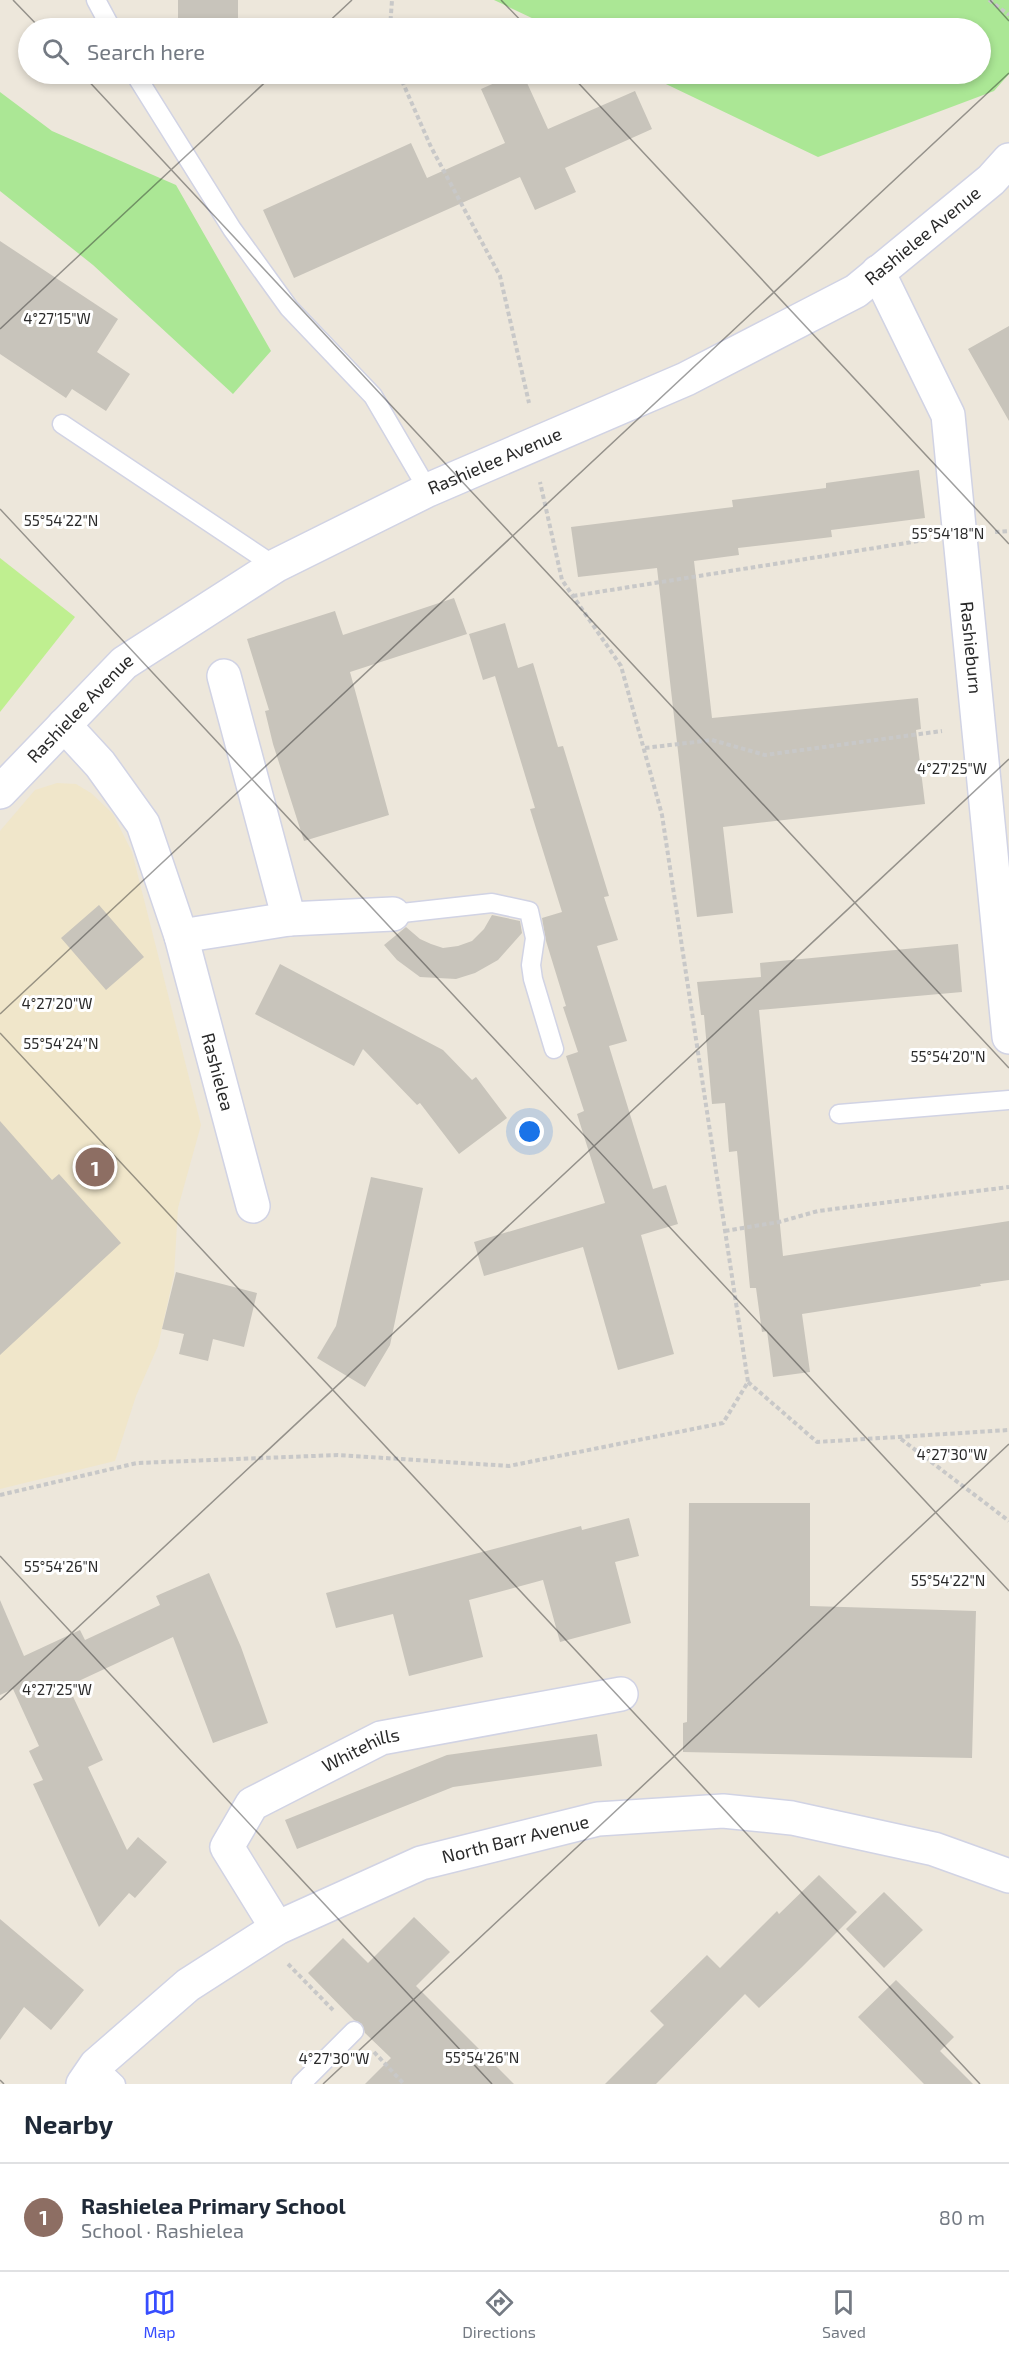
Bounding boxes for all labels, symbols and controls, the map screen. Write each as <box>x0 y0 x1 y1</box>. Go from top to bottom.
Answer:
search box <box>18 18 991 84</box>
icon: search <box>39 35 72 68</box>
text: Search here <box>87 38 205 64</box>
street label: Rashielee Avenue <box>860 181 985 289</box>
text: 4°27'15"W <box>23 309 91 327</box>
street label: Rashielee Avenue <box>424 422 565 499</box>
text: 55°54'22"N <box>24 511 98 529</box>
text: 55°54'18"N <box>912 524 984 542</box>
street label: Rashieburn <box>956 600 987 695</box>
street label: Rashielee Avenue <box>22 648 137 767</box>
text: 4°27'25"W <box>917 759 987 777</box>
text: 4°27'20"W <box>22 994 92 1012</box>
street label: Rashielea <box>197 1030 239 1113</box>
text: 55°54'24"N <box>23 1034 99 1052</box>
text: 55°54'20"N <box>910 1047 986 1065</box>
your location <box>515 1117 544 1146</box>
pin: 1 <box>76 1144 115 1190</box>
text: 4°27'30"W <box>917 1445 987 1463</box>
text: 55°54'26"N <box>24 1557 98 1575</box>
text: 55°54'22"N <box>911 1571 985 1589</box>
text: 4°27'25"W <box>22 1680 92 1698</box>
street label: Whitehills <box>318 1723 401 1776</box>
street label: North Barr Avenue <box>440 1810 591 1867</box>
text: 55°54'26"N <box>445 2048 519 2066</box>
text: 4°27'30"W <box>299 2049 369 2067</box>
text: Nearby <box>24 2108 113 2139</box>
text: Rashielea Primary School <box>81 2192 346 2218</box>
text: 1 <box>39 2205 48 2229</box>
text: 80 m <box>939 2205 985 2229</box>
text: School · Rashielea <box>81 2218 244 2242</box>
tab: Map <box>143 2286 176 2341</box>
tab: Directions <box>462 2286 536 2341</box>
tab: Saved <box>822 2286 866 2341</box>

